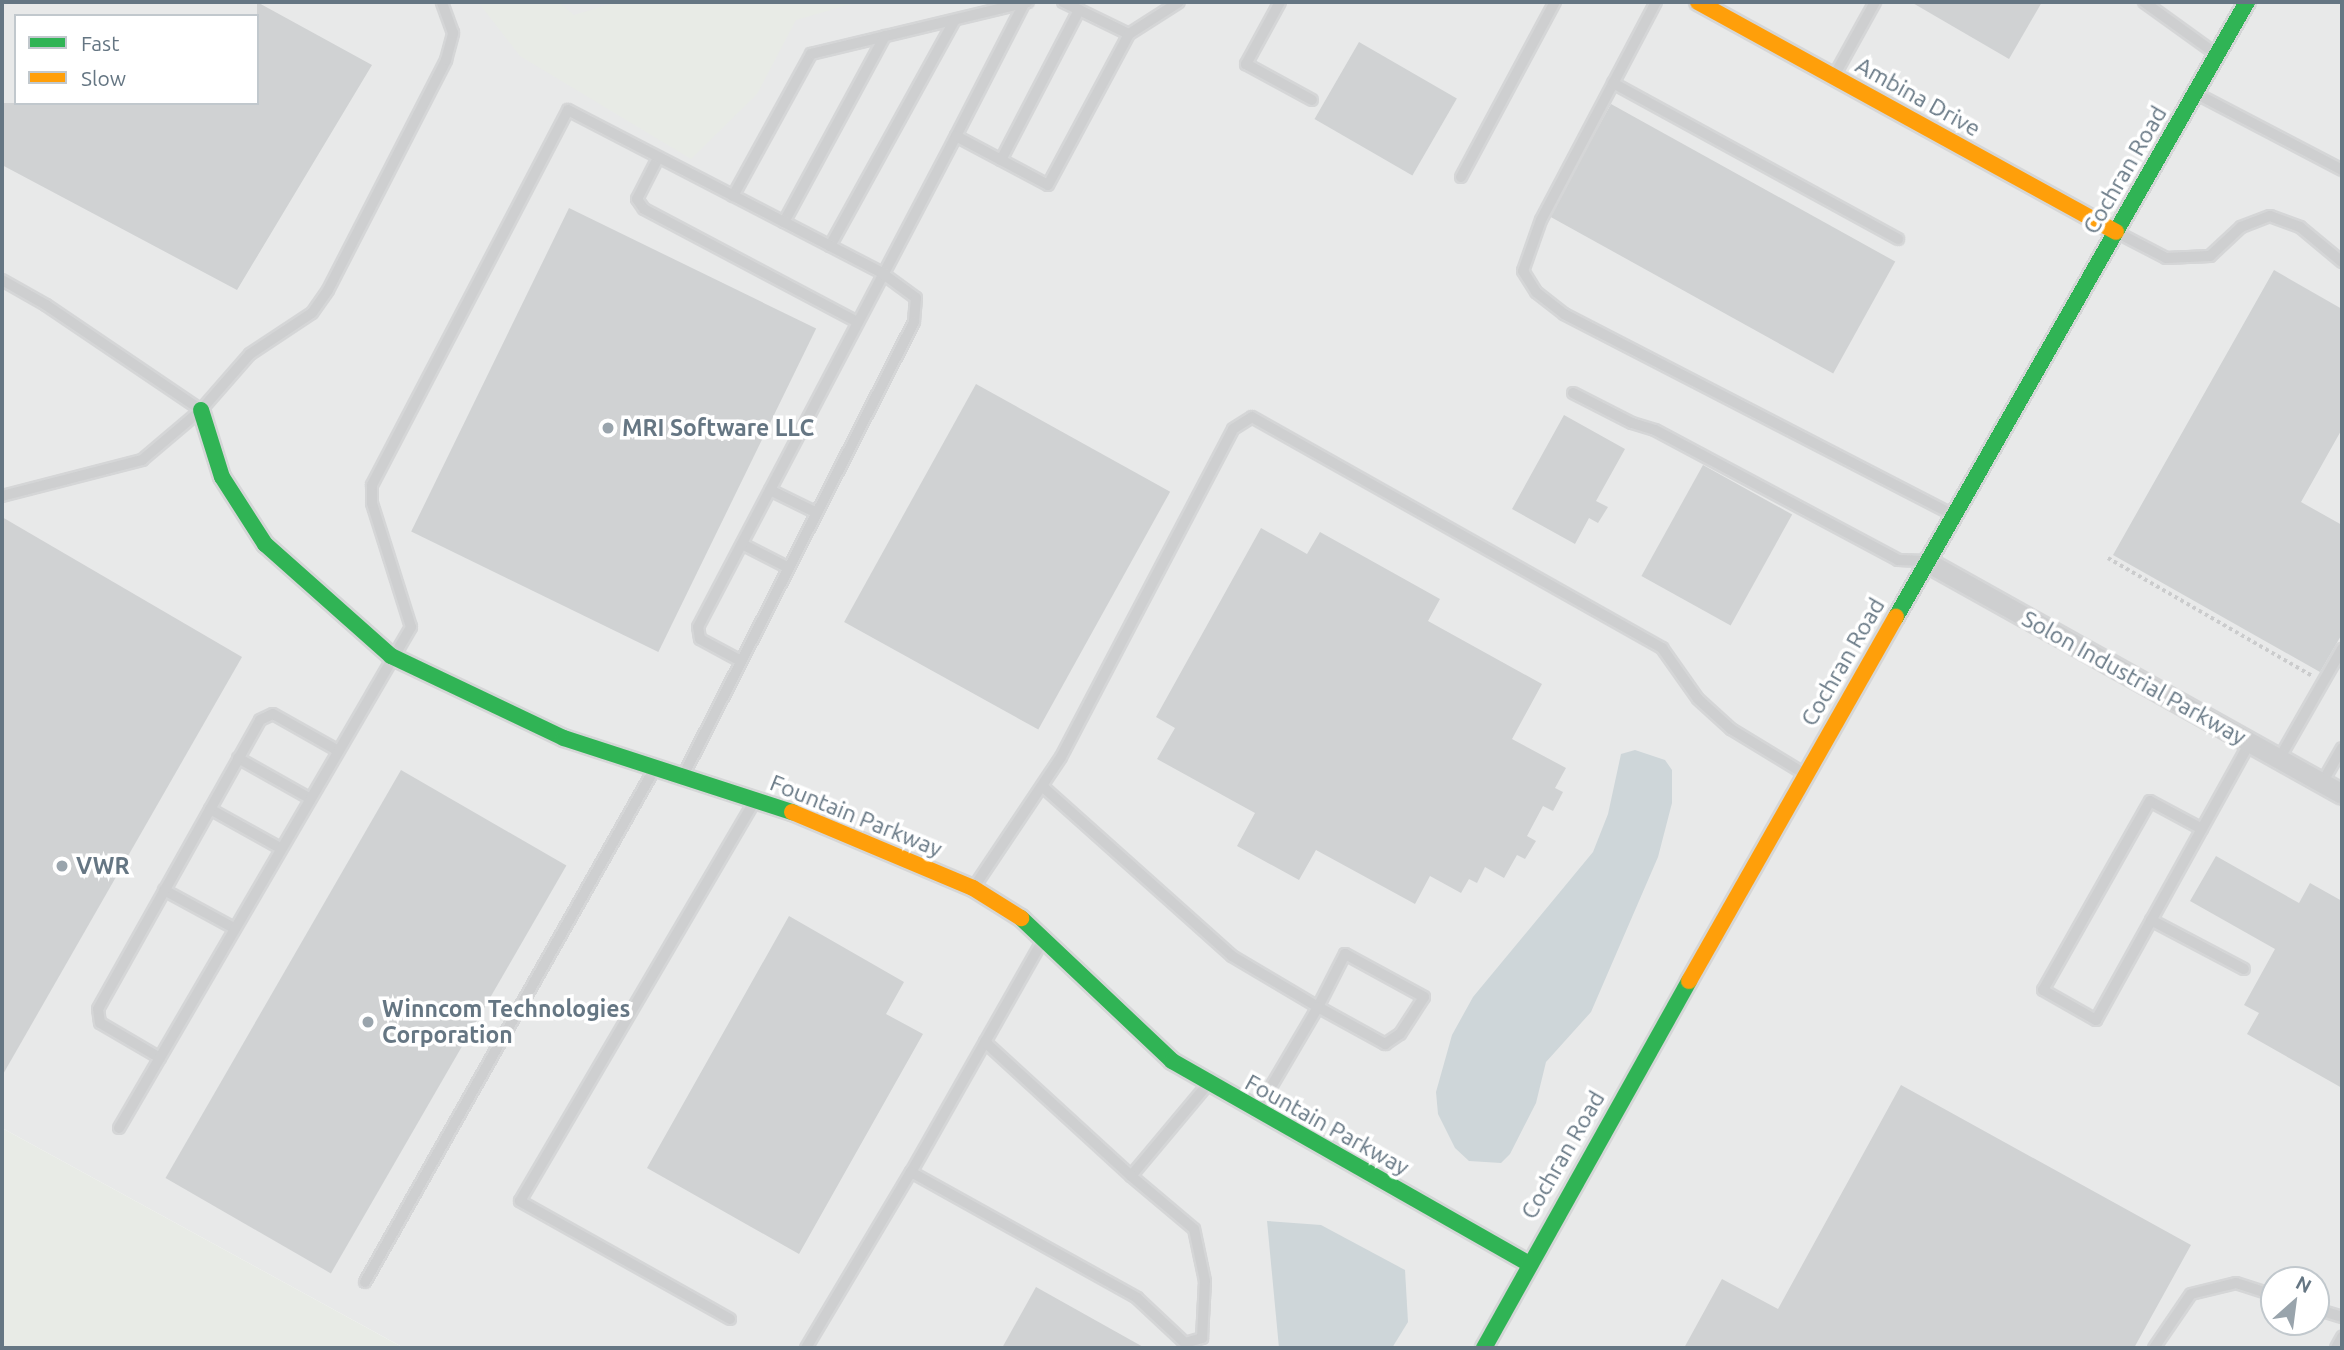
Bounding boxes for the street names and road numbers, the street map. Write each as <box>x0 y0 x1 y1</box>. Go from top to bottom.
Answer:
street label: Ambina Drive <box>1851 51 1985 143</box>
street label: Cochran Road <box>2077 101 2173 239</box>
street label: Cochran Road <box>1795 593 1891 731</box>
street label: Solon Industrial Parkway <box>2017 605 2251 751</box>
street label: Fountain Parkway <box>766 769 946 863</box>
street label: Fountain Parkway <box>1240 1069 1414 1181</box>
street label: Cochran Road <box>1515 1086 1611 1224</box>

